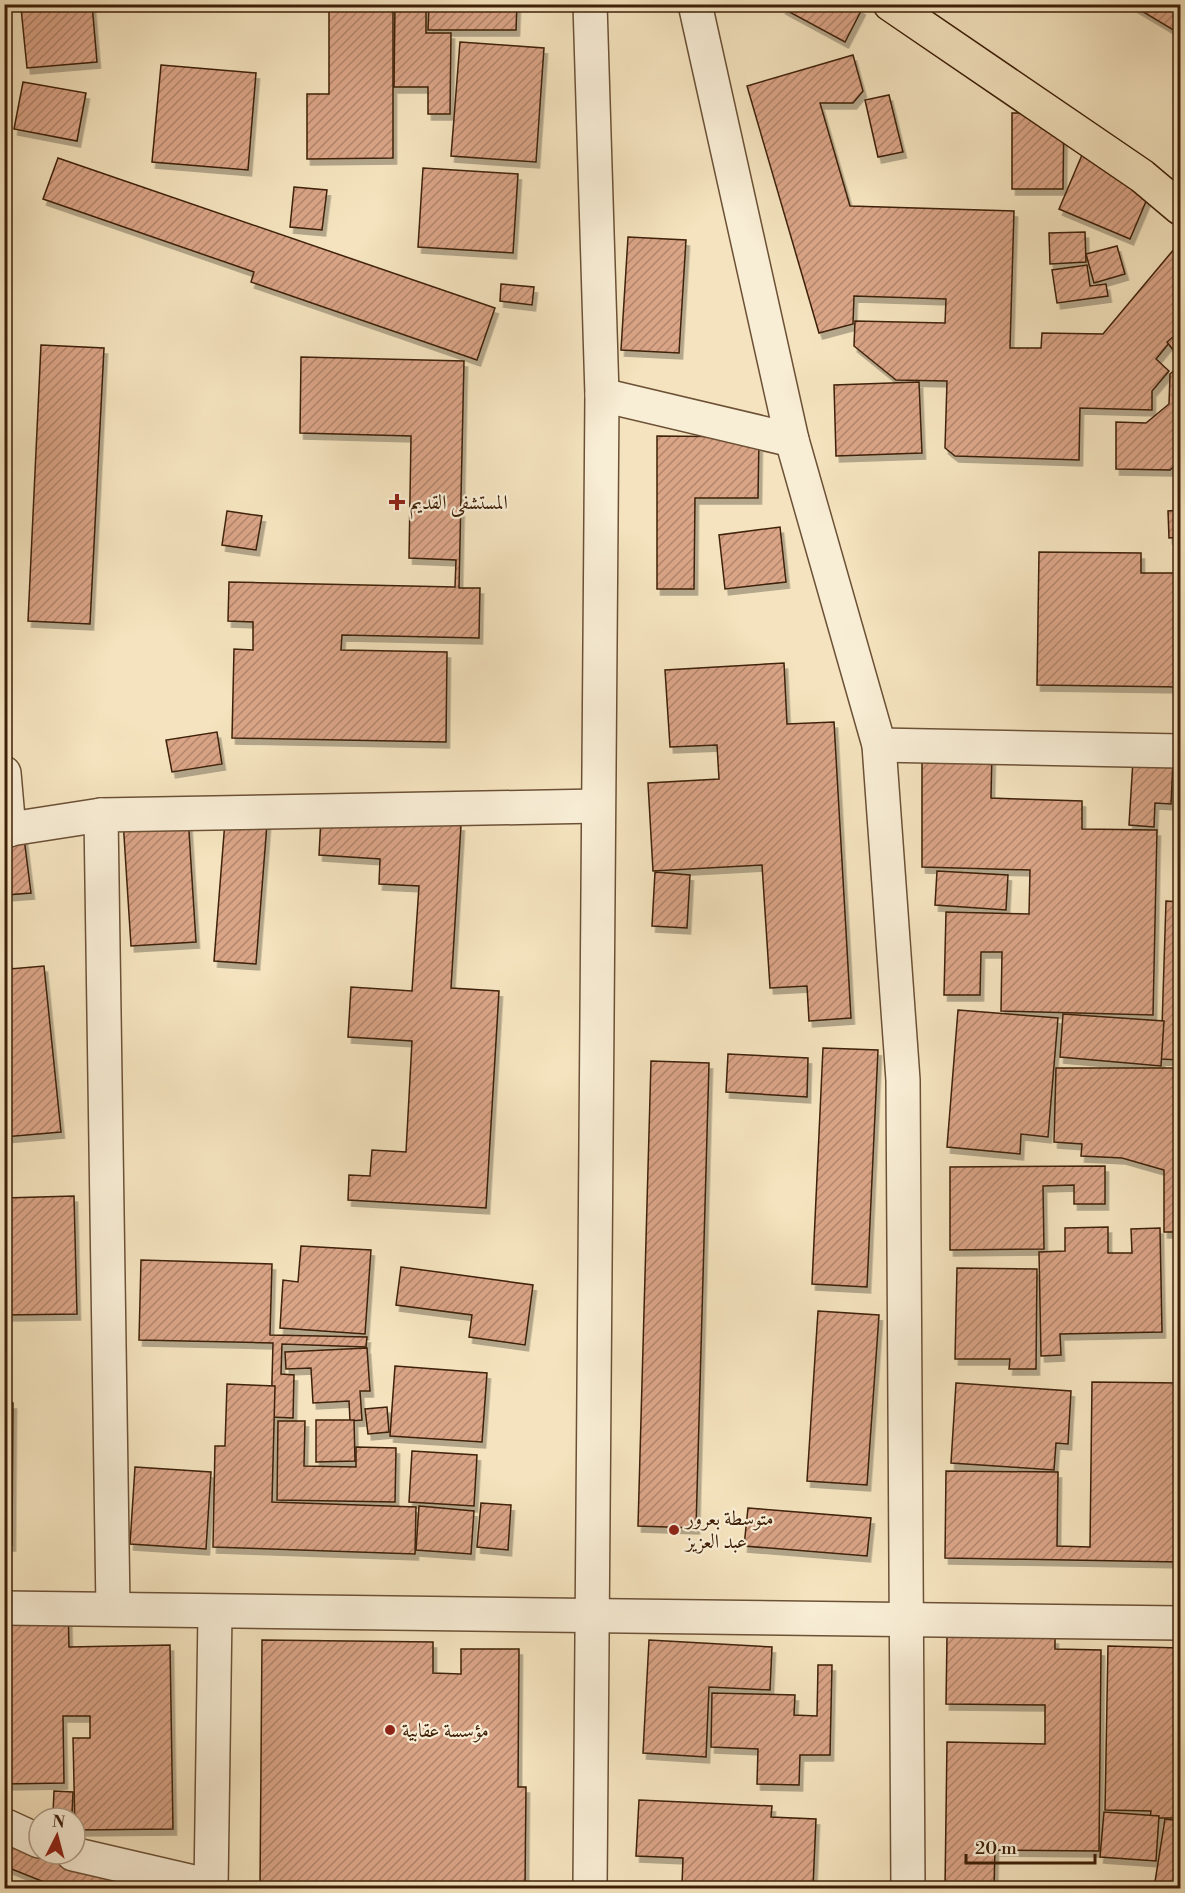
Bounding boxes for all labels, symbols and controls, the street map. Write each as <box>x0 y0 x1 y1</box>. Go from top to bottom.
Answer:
place label: المستشفى القديم <box>410 491 508 520</box>
marker: المستشفى القديم <box>388 493 406 511</box>
place label: متوسطة بعرور عبد العزيز <box>684 1507 774 1555</box>
marker: متوسطة بعرور عبد العزيز <box>667 1523 681 1537</box>
place label: مؤسسة عقابية <box>402 1719 489 1744</box>
marker: مؤسسة عقابية <box>383 1723 397 1737</box>
north arrow <box>27 1806 87 1866</box>
text: N <box>51 1811 66 1833</box>
scale bar <box>966 1827 1095 1865</box>
text: 20 m <box>975 1837 1017 1860</box>

